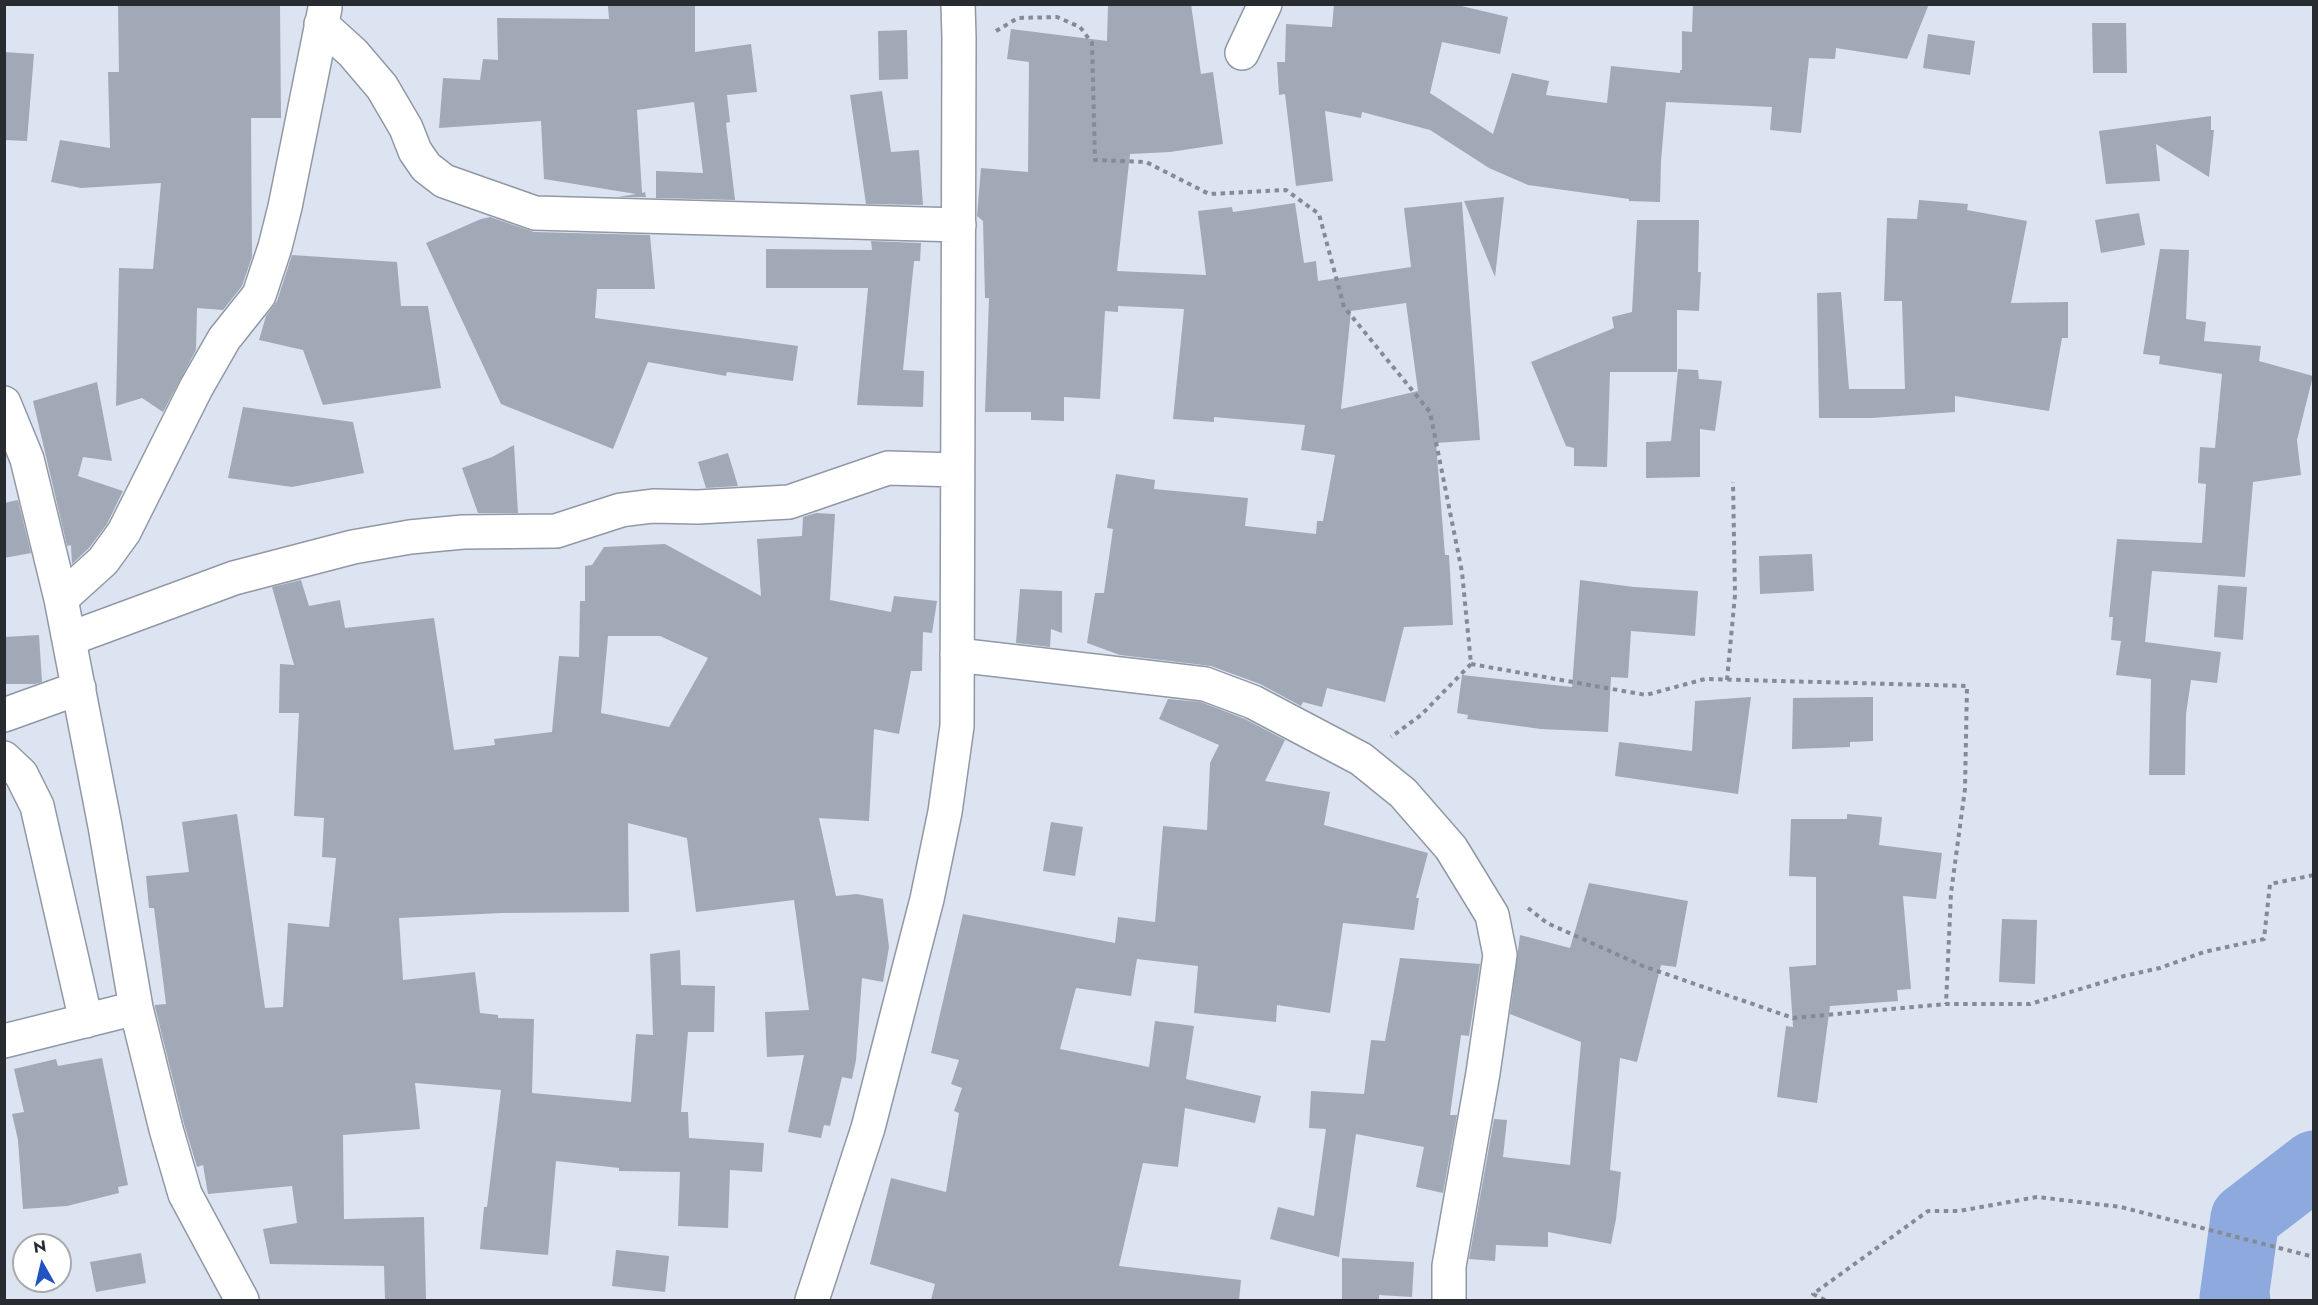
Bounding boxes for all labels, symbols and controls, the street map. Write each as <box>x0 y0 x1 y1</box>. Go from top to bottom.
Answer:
north arrow <box>12 1233 72 1293</box>
text: N <box>32 1234 48 1259</box>

